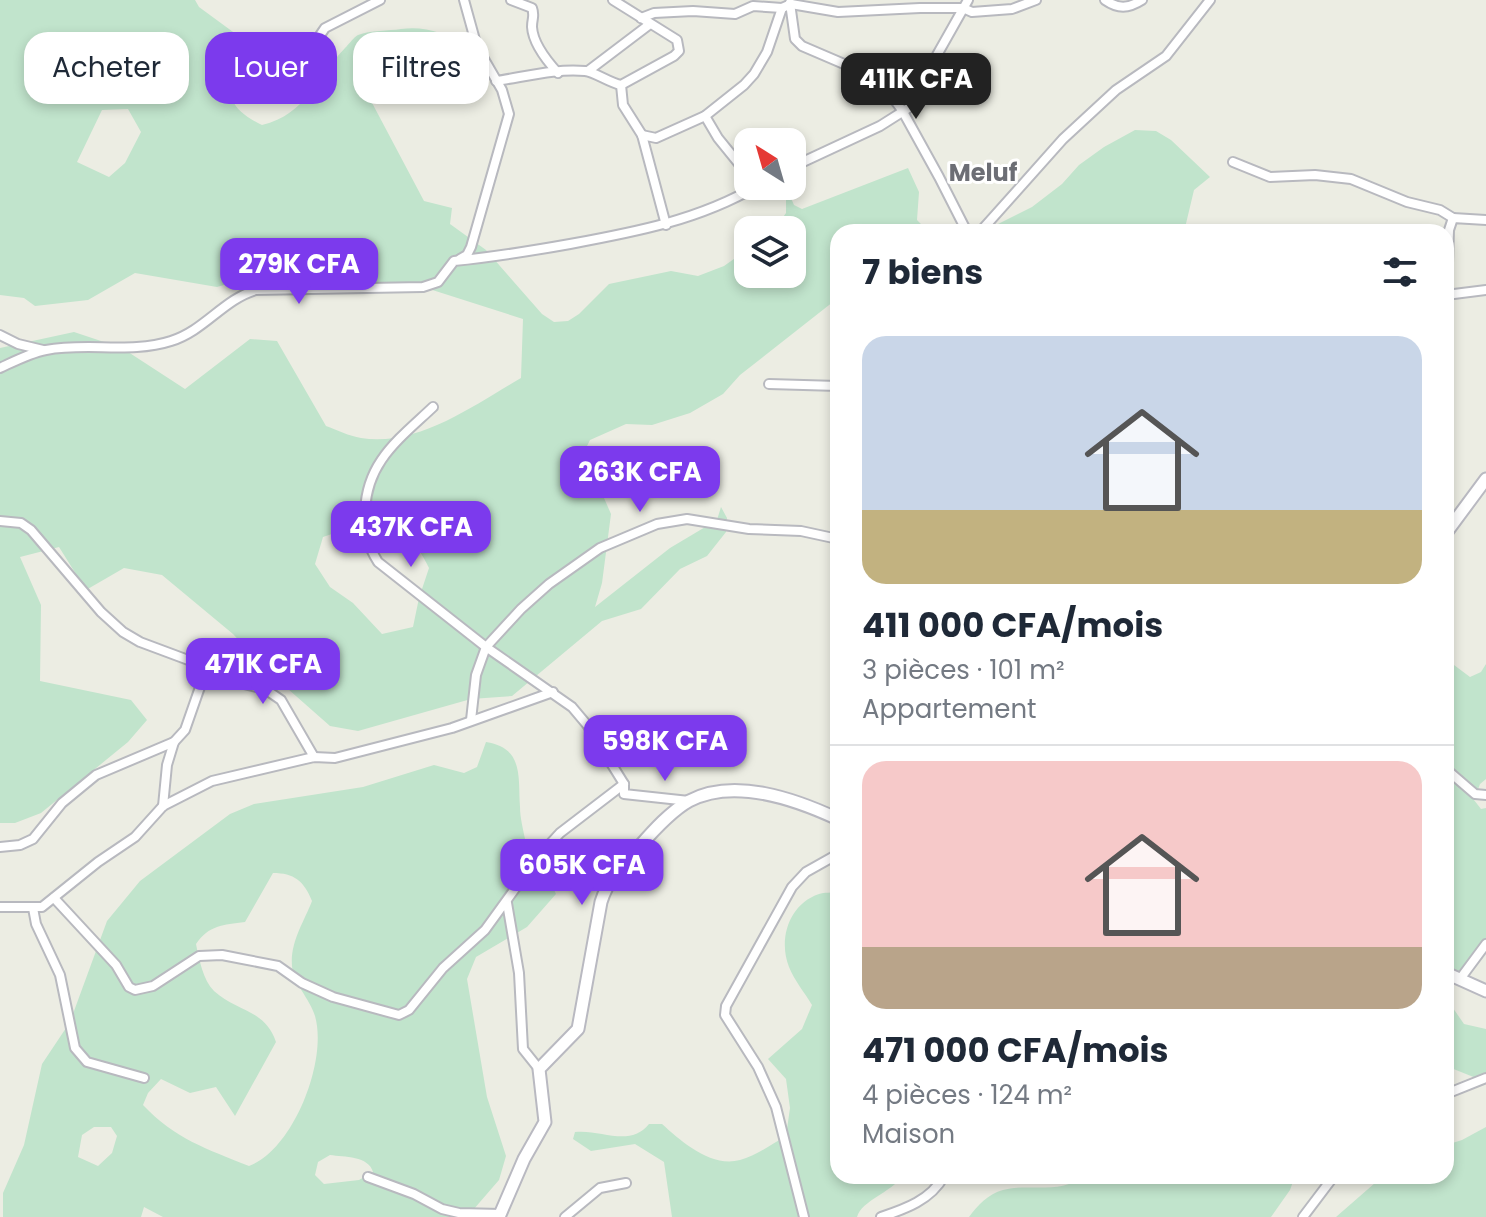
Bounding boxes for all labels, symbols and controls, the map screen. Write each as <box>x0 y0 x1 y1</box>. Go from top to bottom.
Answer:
chip: Acheter <box>24 32 189 104</box>
chip: Louer <box>205 32 337 104</box>
chip: Filtres <box>353 32 489 104</box>
pin: 411K CFA <box>833 53 999 121</box>
text: 411K CFA <box>859 61 973 97</box>
north arrow <box>734 128 806 200</box>
map controls <box>734 128 806 288</box>
district label: Meluf <box>949 156 1018 189</box>
button: layers <box>734 216 806 288</box>
pin: 279K CFA <box>216 238 382 306</box>
text: 279K CFA <box>238 246 360 282</box>
text: 7 biens <box>862 248 983 296</box>
icon: filters <box>1378 250 1422 294</box>
icon: home <box>1070 388 1214 532</box>
pin: 263K CFA <box>557 446 723 514</box>
text: 263K CFA <box>578 454 702 490</box>
pin: 437K CFA <box>328 501 494 569</box>
text: 437K CFA <box>349 509 473 545</box>
text: 411 000 CFA/mois <box>862 601 1163 649</box>
pin: 471K CFA <box>180 638 346 706</box>
text: 471K CFA <box>204 646 322 682</box>
text: 3 pièces · 101 m² <box>862 652 1065 688</box>
text: Appartement <box>862 691 1037 727</box>
pin: 598K CFA <box>582 715 748 783</box>
text: 598K CFA <box>602 723 728 759</box>
icon: home <box>1070 813 1214 957</box>
pin: 605K CFA <box>499 839 665 907</box>
text: 605K CFA <box>518 847 646 883</box>
text: 471 000 CFA/mois <box>862 1026 1169 1074</box>
text: 4 pièces · 124 m² <box>862 1077 1072 1113</box>
text: Maison <box>862 1116 955 1152</box>

